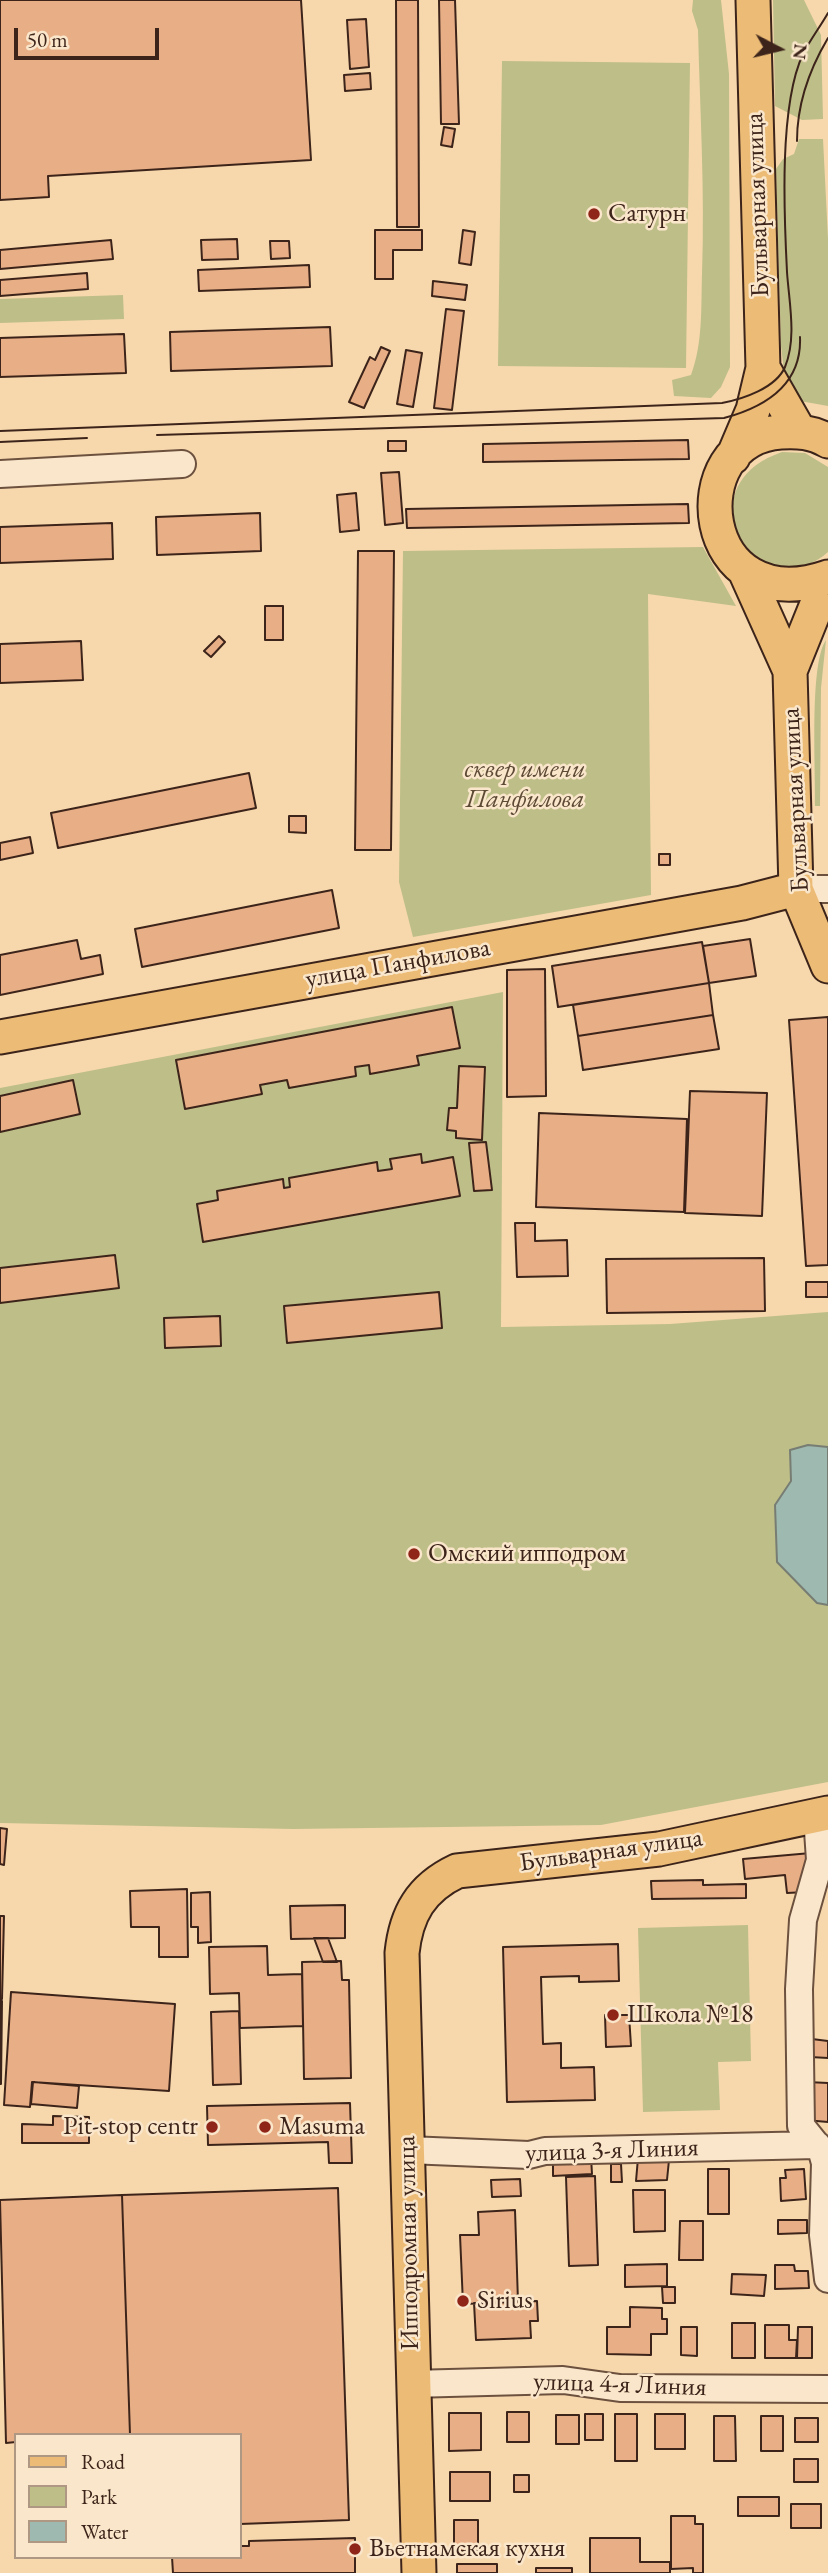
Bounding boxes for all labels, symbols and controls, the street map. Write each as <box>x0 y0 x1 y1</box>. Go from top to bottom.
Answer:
scale bar <box>18 14 163 58</box>
north arrow <box>744 14 814 84</box>
text: 50 m <box>27 26 68 53</box>
text: N <box>787 42 814 61</box>
street label: Бульварная улица <box>739 112 777 298</box>
place label: Сатурн <box>608 198 686 230</box>
marker: Сатурн <box>586 206 602 222</box>
street label: Бульварная улица <box>776 707 816 893</box>
park label: сквер имени Панфилова <box>464 754 586 816</box>
street label: улица Панфилова <box>303 932 493 996</box>
place label: Омский ипподром <box>428 1538 626 1570</box>
marker: Омский ипподром <box>406 1546 422 1562</box>
street label: Бульварная улица <box>517 1823 705 1879</box>
place label: Школа №18 <box>627 1999 754 2031</box>
marker: Школа №18 <box>605 2007 621 2023</box>
place label: Pit-stop centr <box>63 2111 198 2143</box>
place label: Masuma <box>279 2111 365 2143</box>
marker: Pit-stop centr <box>204 2119 220 2135</box>
marker: Masuma <box>257 2119 273 2135</box>
street label: улица 3-я Линия <box>525 2132 699 2170</box>
street label: Ипподромная улица <box>392 2135 426 2351</box>
place label: Sirius <box>477 2285 533 2317</box>
marker: Sirius <box>455 2293 471 2309</box>
street label: улица 4-я Линия <box>533 2366 707 2404</box>
legend <box>14 2433 242 2559</box>
text: Road <box>81 2448 125 2475</box>
text: Park <box>81 2483 117 2510</box>
text: Water <box>81 2518 128 2545</box>
place label: Вьетнамская кухня <box>369 2533 565 2565</box>
marker: Вьетнамская кухня <box>347 2541 363 2557</box>

